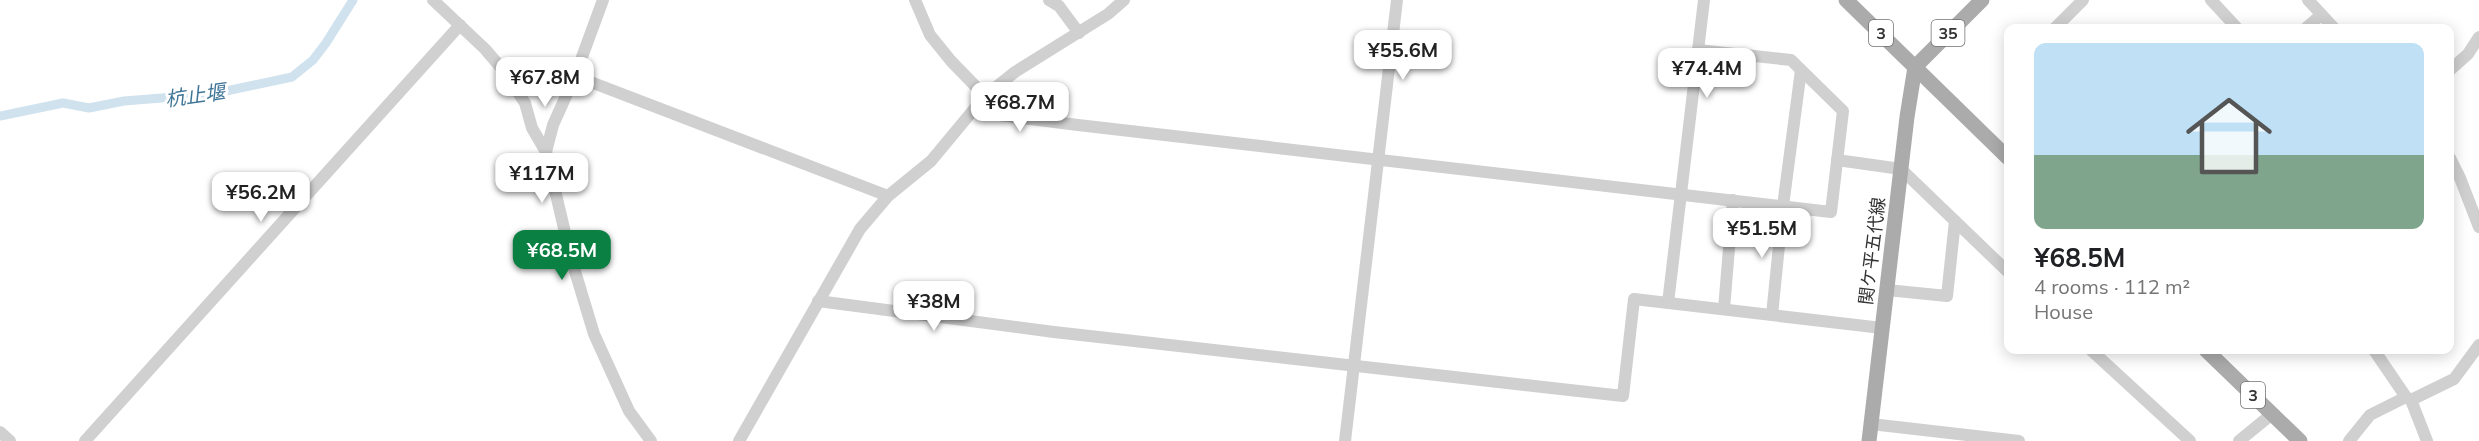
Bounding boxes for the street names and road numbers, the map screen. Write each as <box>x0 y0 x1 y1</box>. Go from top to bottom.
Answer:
road number: 3 <box>1869 20 1893 46</box>
road number: 35 <box>1932 20 1964 46</box>
street label: 関ケ平五代線 <box>1854 196 1890 306</box>
road number: 3 <box>2241 382 2265 408</box>

